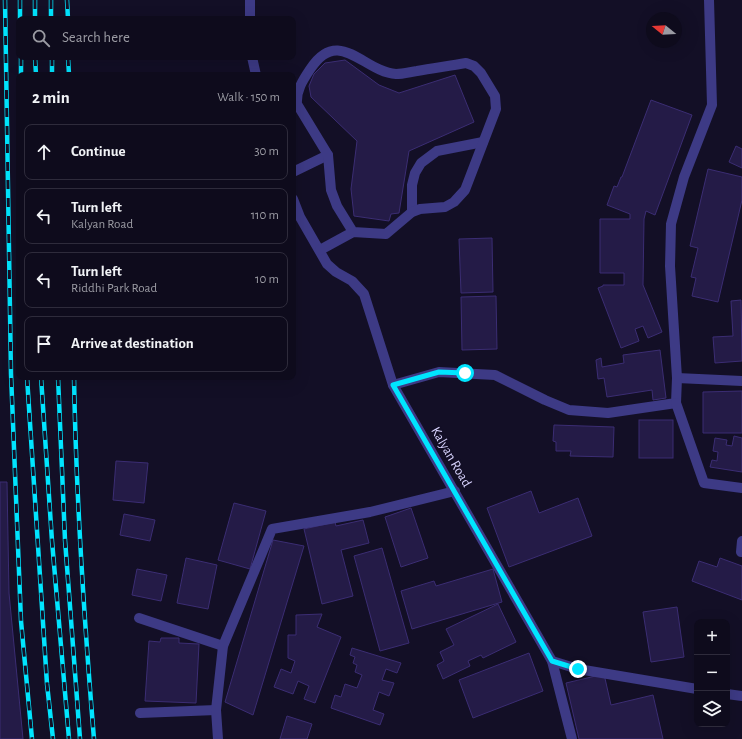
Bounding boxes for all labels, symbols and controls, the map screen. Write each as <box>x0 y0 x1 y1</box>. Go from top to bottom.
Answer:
north arrow <box>646 12 682 48</box>
search box <box>16 16 296 60</box>
icon: search <box>30 27 52 49</box>
text: Search here <box>62 30 130 45</box>
text: 2 min <box>32 89 70 106</box>
text: Walk · 150 m <box>217 91 280 104</box>
icon: ahead <box>33 141 55 163</box>
text: Continue <box>71 144 126 159</box>
text: 30 m <box>254 145 279 158</box>
text: Turn left <box>71 200 122 215</box>
icon: left <box>33 205 55 227</box>
text: 110 m <box>251 209 279 222</box>
text: Kalyan Road <box>71 218 133 231</box>
text: Turn left <box>71 264 122 279</box>
icon: left <box>33 269 55 291</box>
text: 10 m <box>255 273 279 286</box>
text: Riddhi Park Road <box>71 282 157 295</box>
icon: arrive <box>33 333 55 355</box>
text: Arrive at destination <box>71 336 194 351</box>
route start <box>456 364 474 382</box>
street label: Kalyan Road <box>428 425 474 489</box>
map controls <box>694 619 730 727</box>
button: + <box>694 619 730 655</box>
button: − <box>694 655 730 691</box>
route end <box>569 660 587 678</box>
button: layers <box>694 691 730 727</box>

